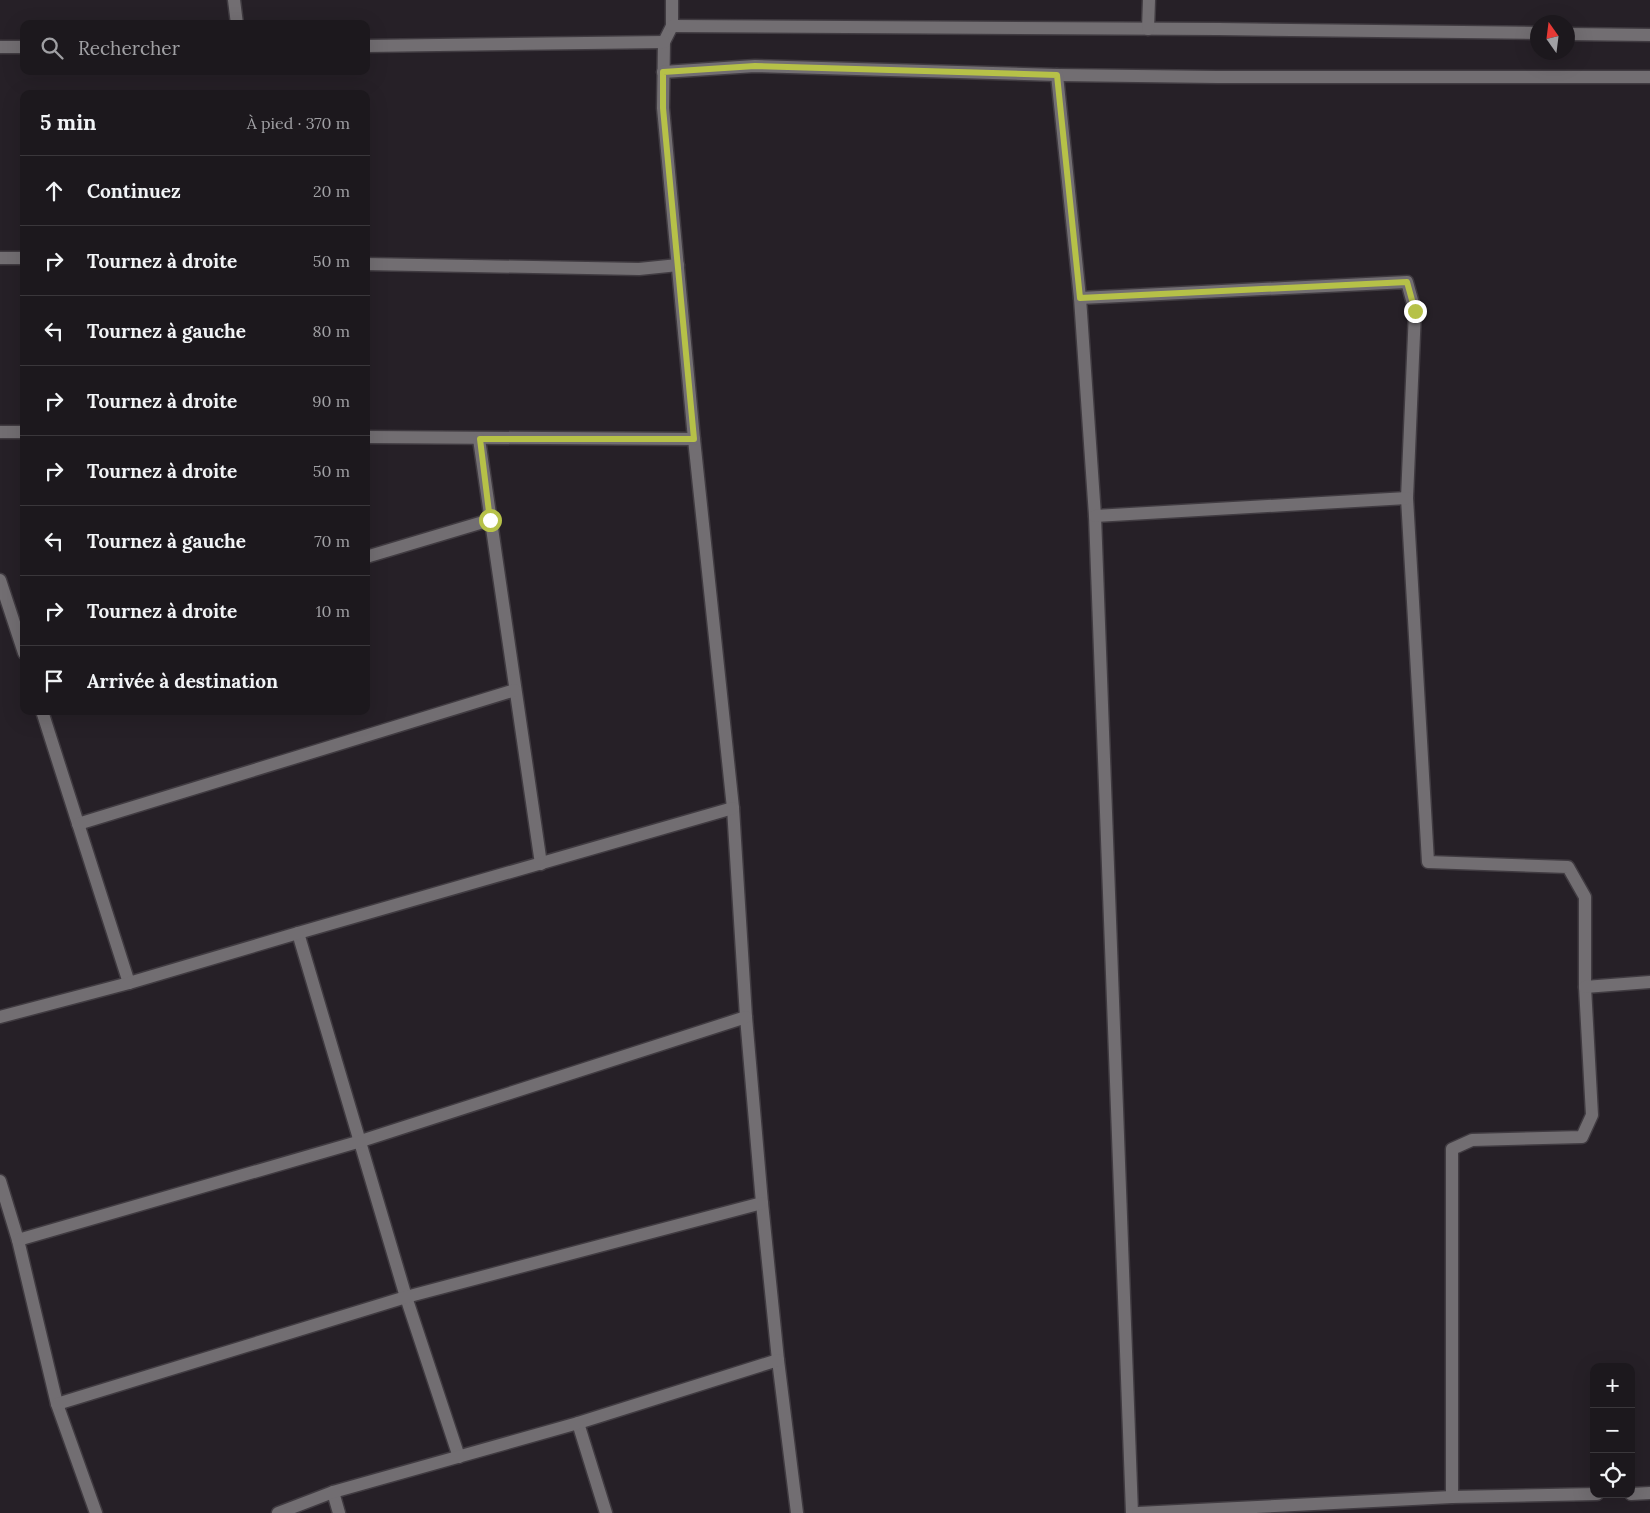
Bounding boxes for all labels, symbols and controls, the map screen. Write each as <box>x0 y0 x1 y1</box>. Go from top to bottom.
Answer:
north arrow <box>1530 15 1575 60</box>
search box <box>20 20 370 75</box>
icon: search <box>38 34 66 62</box>
text: Rechercher <box>78 36 180 60</box>
text: 5 min <box>40 109 96 136</box>
text: À pied · 370 m <box>247 113 350 133</box>
icon: ahead <box>40 177 68 205</box>
text: Continuez <box>87 179 181 203</box>
text: 20 m <box>313 181 350 201</box>
icon: right <box>40 247 68 275</box>
text: Tournez à droite <box>87 249 237 273</box>
text: 50 m <box>313 251 350 271</box>
route end <box>1404 300 1427 323</box>
icon: left <box>40 317 68 345</box>
text: Tournez à gauche <box>87 319 246 343</box>
text: 80 m <box>313 321 350 341</box>
icon: right <box>40 387 68 415</box>
text: Tournez à droite <box>87 389 237 413</box>
text: 90 m <box>312 391 350 411</box>
icon: right <box>40 457 68 485</box>
text: Tournez à droite <box>87 459 237 483</box>
text: 50 m <box>313 461 350 481</box>
route start <box>479 509 502 532</box>
icon: left <box>40 527 68 555</box>
text: Tournez à gauche <box>87 529 246 553</box>
text: 70 m <box>314 531 350 551</box>
icon: right <box>40 597 68 625</box>
text: Tournez à droite <box>87 599 237 623</box>
text: 10 m <box>316 601 350 621</box>
icon: arrive <box>40 667 68 695</box>
text: Arrivée à destination <box>87 669 278 693</box>
map controls <box>1590 1363 1635 1498</box>
button: + <box>1590 1363 1635 1408</box>
button: − <box>1590 1408 1635 1453</box>
button: locate <box>1590 1453 1635 1498</box>

